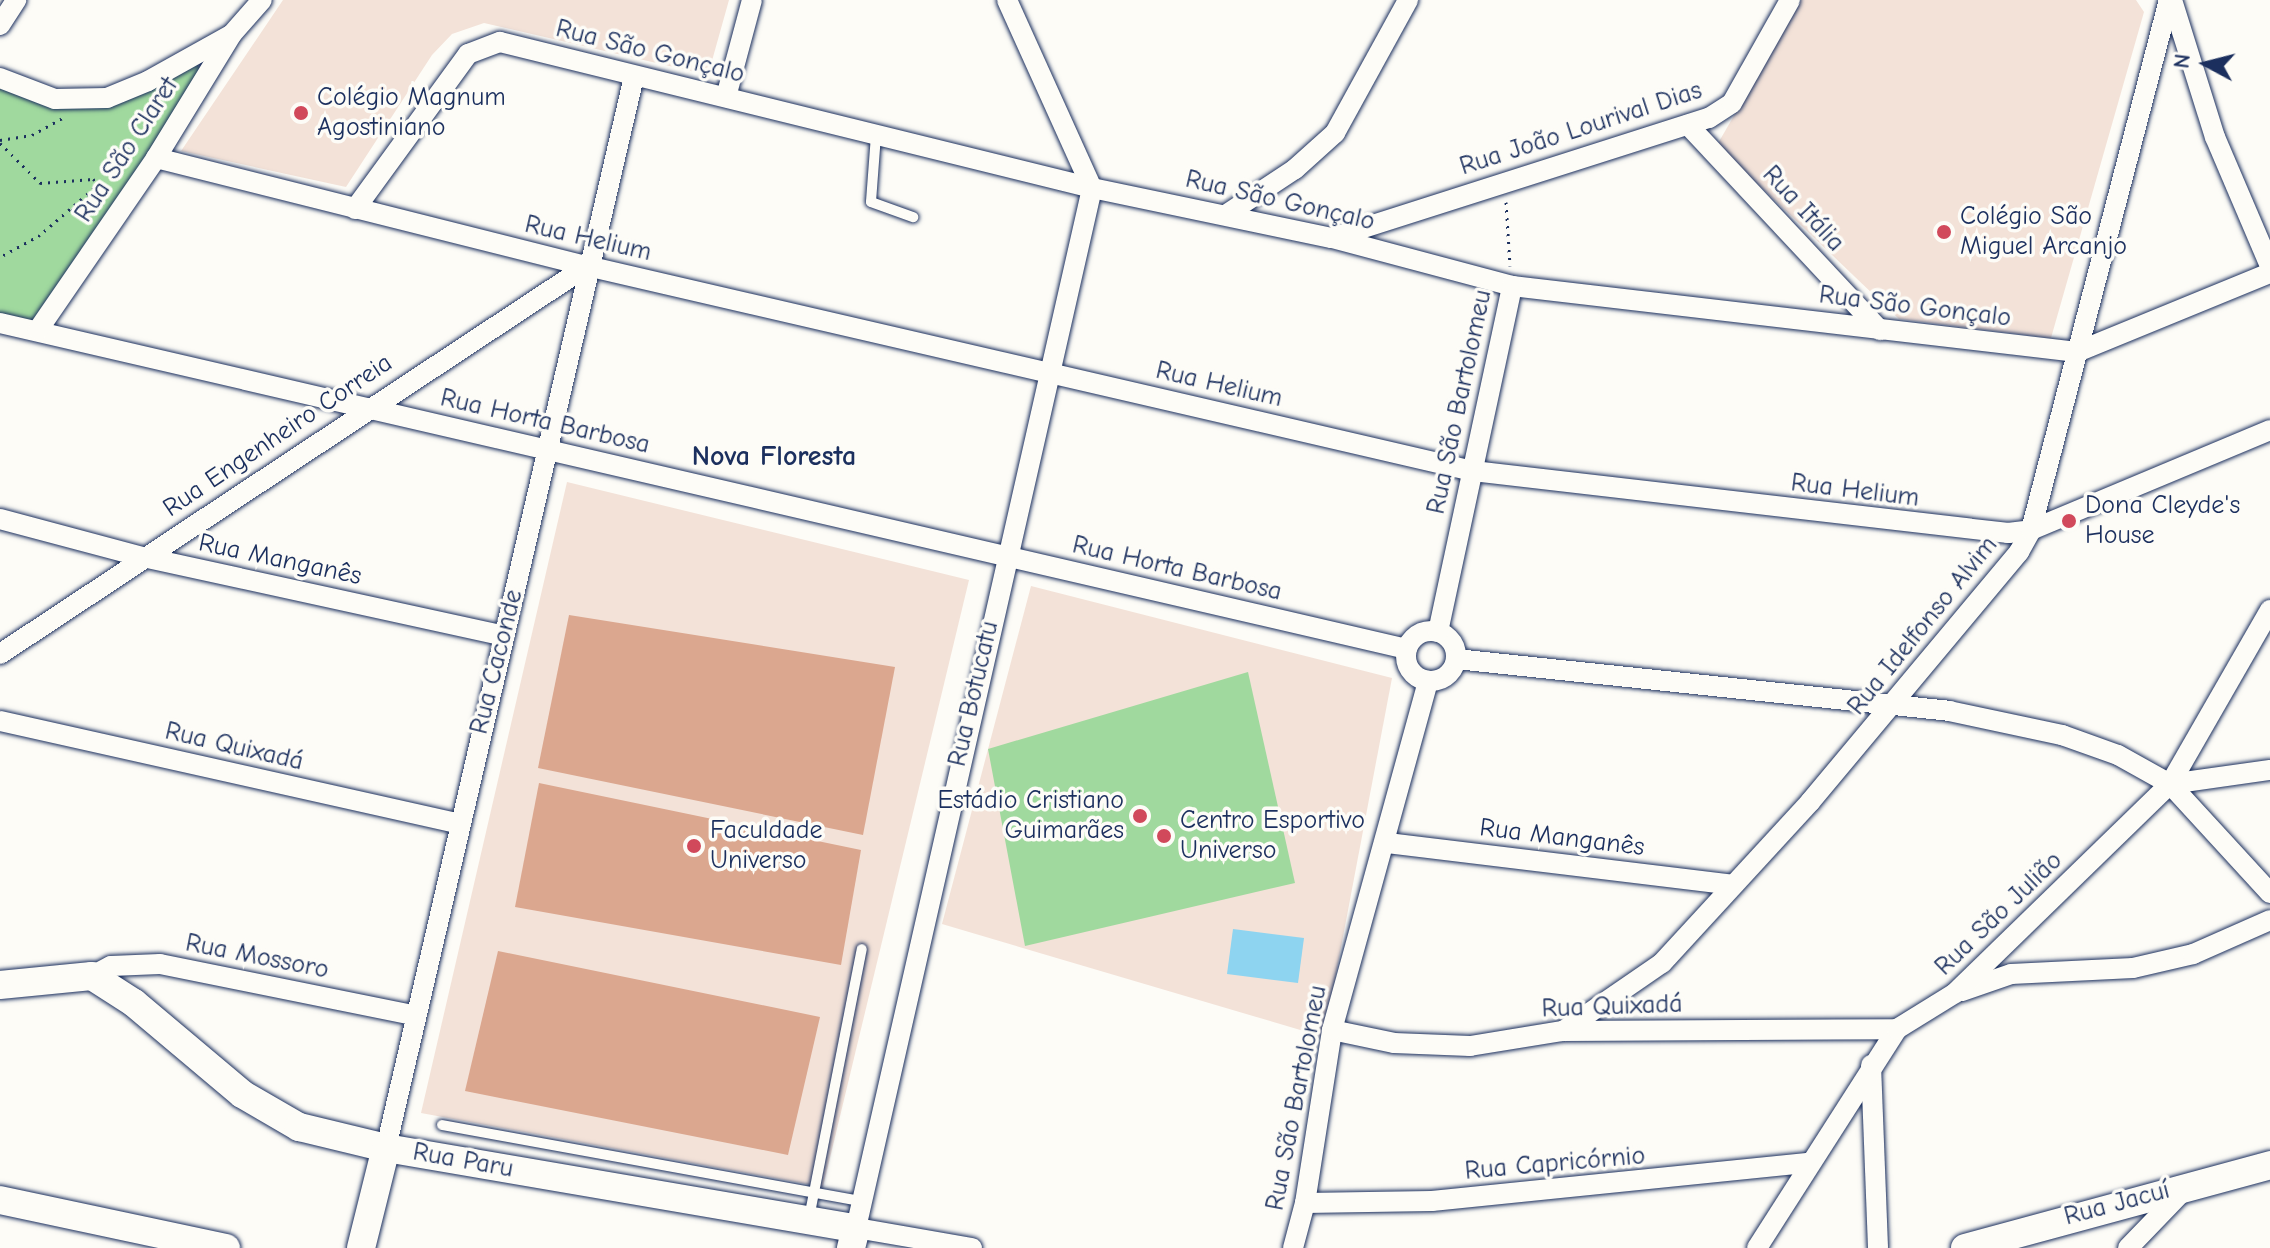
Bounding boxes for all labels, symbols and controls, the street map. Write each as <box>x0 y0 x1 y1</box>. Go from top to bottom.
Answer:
street label: Rua São Gonçalo <box>552 13 748 91</box>
north arrow <box>2166 24 2246 104</box>
text: N <box>2168 52 2196 70</box>
street label: Rua São Claret <box>69 72 185 228</box>
street label: Rua João Lourival Dias <box>1456 75 1706 183</box>
place label: Colégio Magnum Agostiniano <box>317 82 506 144</box>
marker: Colégio Magnum Agostiniano <box>292 104 310 122</box>
street label: Rua Itália <box>1755 160 1851 258</box>
street label: Rua São Gonçalo <box>1182 164 1378 238</box>
place label: Colégio São Miguel Arcanjo <box>1960 201 2127 262</box>
street label: Rua Helium <box>522 209 654 269</box>
marker: Colégio São Miguel Arcanjo <box>1935 223 1953 241</box>
street label: Rua São Gonçalo <box>1817 280 2013 334</box>
street label: Rua São Bartolomeu <box>1421 287 1499 517</box>
street label: Rua Engenheiro Correia <box>158 348 398 524</box>
street label: Rua Helium <box>1153 355 1285 415</box>
street label: Rua Horta Barbosa <box>437 383 653 461</box>
district label: Nova Floresta <box>692 439 856 473</box>
street label: Rua Helium <box>1789 468 1921 514</box>
place label: Dona Cleyde's House <box>2085 490 2240 552</box>
marker: Dona Cleyde's House <box>2060 512 2078 530</box>
street label: Rua Manganês <box>196 527 364 593</box>
street label: Rua Horta Barbosa <box>1069 530 1285 608</box>
street label: Rua Idelfonso Alvim <box>1841 530 2005 722</box>
street label: Rua Caconde <box>464 587 530 737</box>
street label: Rua Botucatu <box>942 618 1006 770</box>
street label: Rua Quixadá <box>162 716 306 778</box>
place label: Estádio Cristiano Guimarães <box>937 785 1124 846</box>
place label: Centro Esportivo Universo <box>1180 805 1365 866</box>
marker: Estádio Cristiano Guimarães <box>1131 807 1149 825</box>
street label: Rua Manganês <box>1478 812 1646 864</box>
place label: Faculdade Universo <box>710 815 822 876</box>
marker: Centro Esportivo Universo <box>1155 827 1173 845</box>
marker: Faculdade Universo <box>685 837 703 855</box>
street label: Rua São Julião <box>1929 845 2069 983</box>
street label: Rua Mossoro <box>183 928 331 986</box>
street label: Rua São Bartolomeu <box>1260 983 1334 1213</box>
street label: Rua Quixadá <box>1541 989 1683 1025</box>
street label: Rua Paru <box>410 1137 516 1185</box>
street label: Rua Capricórnio <box>1464 1141 1646 1187</box>
street label: Rua Jacuí <box>2061 1175 2173 1233</box>

